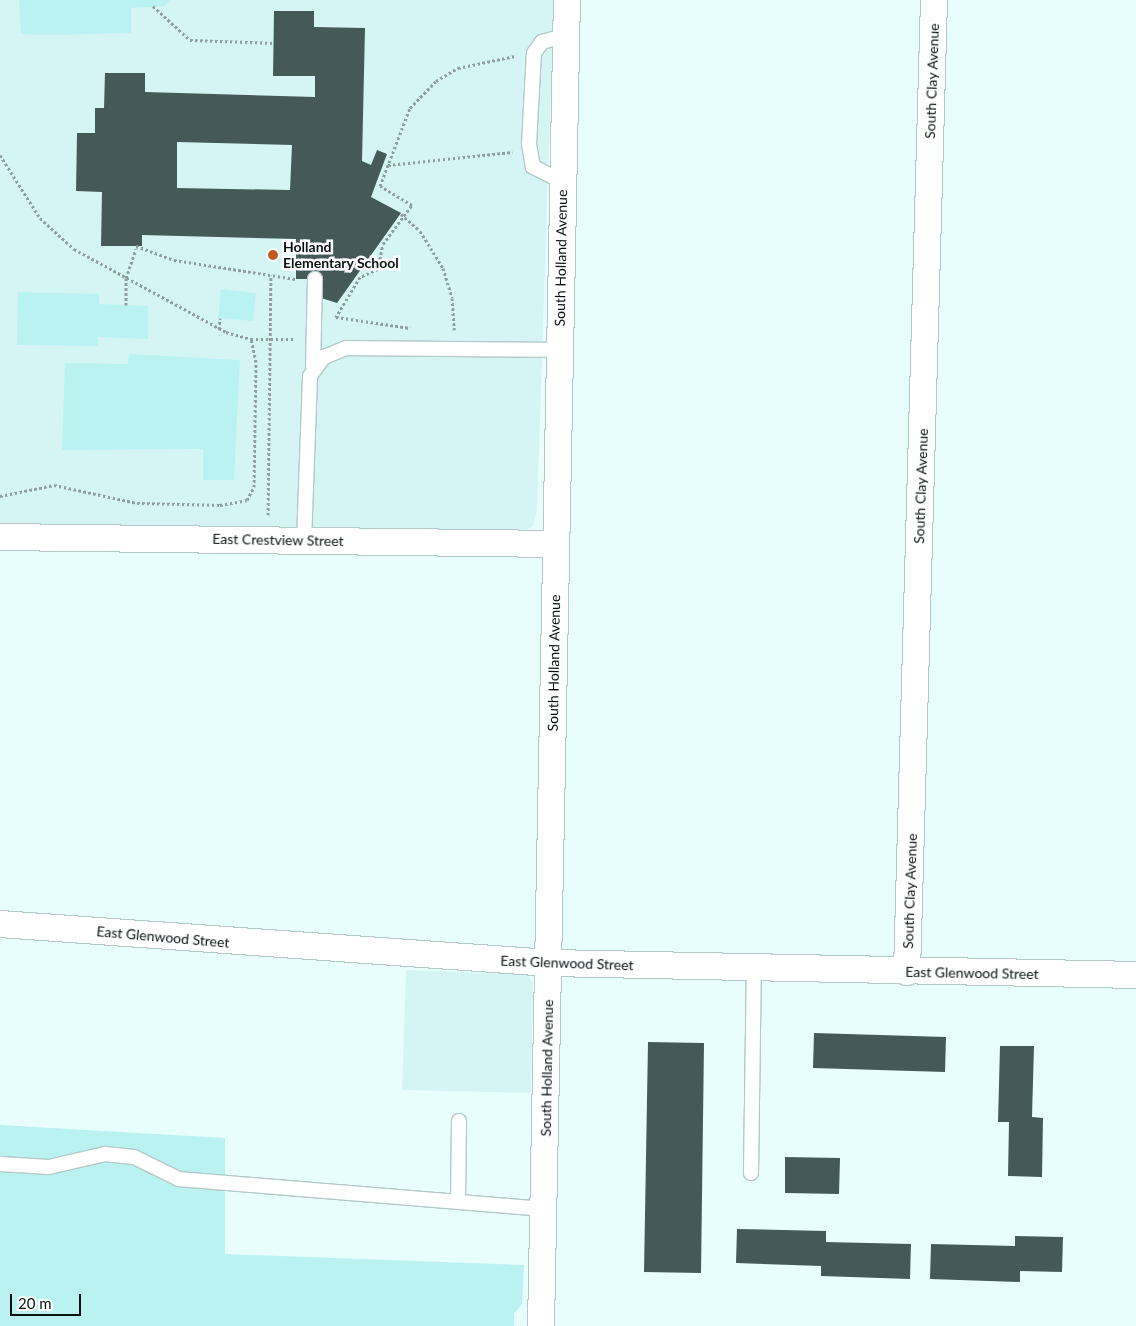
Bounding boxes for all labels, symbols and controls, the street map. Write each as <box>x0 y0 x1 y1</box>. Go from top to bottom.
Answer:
street label: South Clay Avenue <box>922 23 942 139</box>
street label: South Holland Avenue <box>551 189 571 327</box>
place label: Holland Elementary School <box>283 239 399 272</box>
marker: Holland Elementary School <box>267 249 279 261</box>
street label: South Clay Avenue <box>911 428 931 544</box>
street label: East Crestview Street <box>212 530 344 550</box>
street label: South Holland Avenue <box>544 594 564 732</box>
street label: South Clay Avenue <box>900 833 920 949</box>
street label: East Glenwood Street <box>96 923 230 951</box>
street label: East Glenwood Street <box>500 952 634 974</box>
street label: East Glenwood Street <box>905 963 1039 983</box>
street label: South Holland Avenue <box>537 999 557 1137</box>
scale bar <box>12 1284 84 1316</box>
text: 20 m <box>18 1294 52 1312</box>

